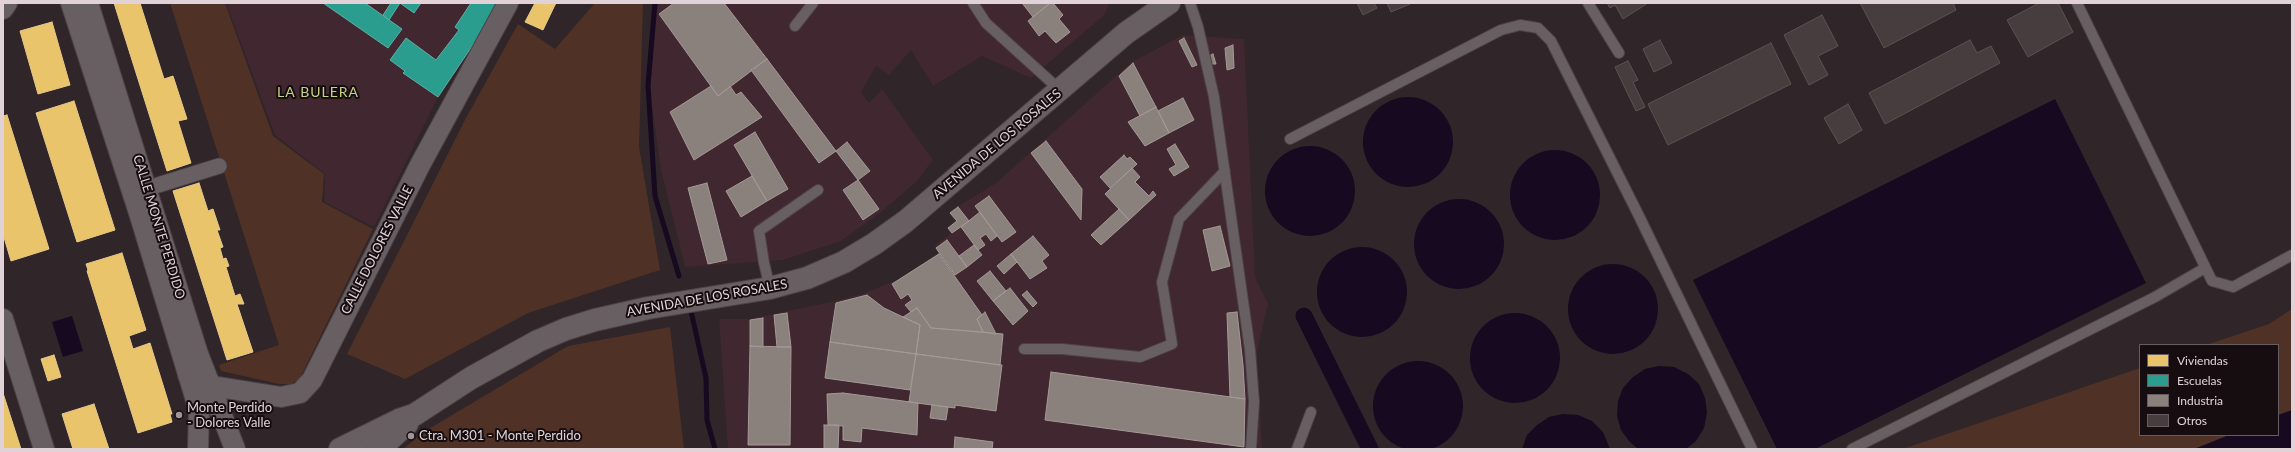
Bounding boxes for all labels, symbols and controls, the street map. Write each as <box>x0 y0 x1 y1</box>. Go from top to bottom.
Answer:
district label: LA BULERA <box>277 84 359 100</box>
street label: AVENIDA DE LOS ROSALES <box>930 86 1064 202</box>
street label: CALLE MONTE PERDIDO <box>130 153 188 301</box>
street label: CALLE DOLORES VALLE <box>338 183 416 317</box>
street label: AVENIDA DE LOS ROSALES <box>625 276 789 320</box>
legend <box>2139 344 2279 436</box>
text: Viviendas <box>2177 353 2228 368</box>
text: Escuelas <box>2177 373 2222 388</box>
text: Industria <box>2177 393 2223 408</box>
place label: Monte Perdido - Dolores Valle <box>187 400 272 431</box>
marker: Monte Perdido - Dolores Valle <box>174 410 184 420</box>
text: Otros <box>2177 413 2207 428</box>
place label: Ctra. M301 - Monte Perdido <box>419 428 581 444</box>
marker: Ctra. M301 - Monte Perdido <box>406 431 416 441</box>

